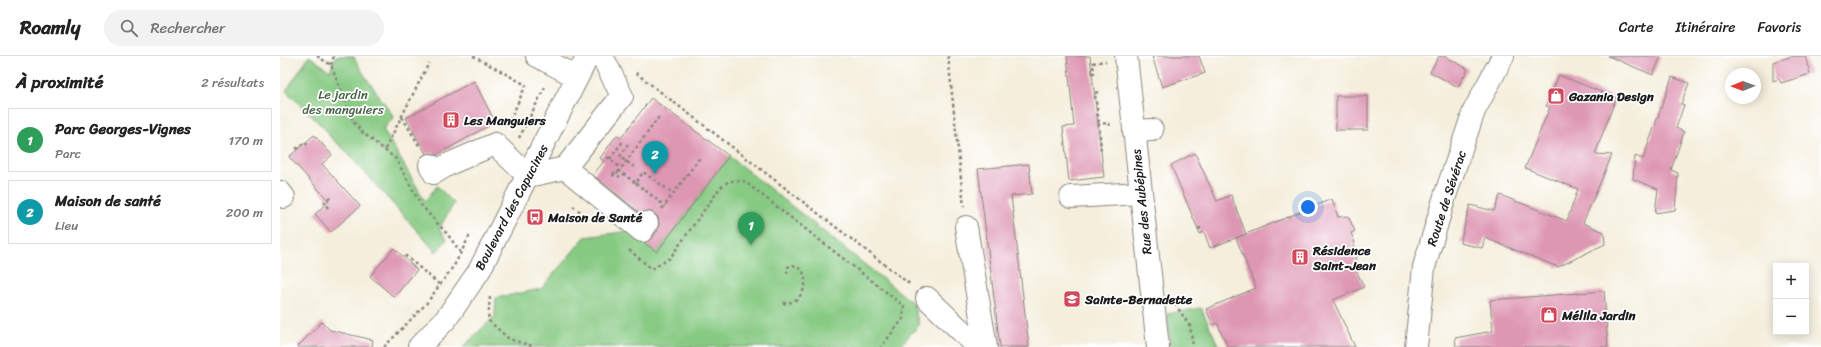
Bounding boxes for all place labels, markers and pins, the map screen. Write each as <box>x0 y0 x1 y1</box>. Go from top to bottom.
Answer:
place label: Gazania Design <box>1568 85 1655 108</box>
shop icon: Gazania Design <box>1546 86 1566 106</box>
place label: Les Manguiers <box>464 109 547 132</box>
building icon: Les Manguiers <box>441 110 461 130</box>
pin: 2 <box>642 141 668 174</box>
place label: Maison de Santé <box>547 206 643 229</box>
bus stop icon: Maison de Santé <box>525 207 545 227</box>
pin: 1 <box>738 212 764 245</box>
place label: Résidence Saint-Jean <box>1312 239 1377 277</box>
building icon: Résidence Saint-Jean <box>1290 247 1310 267</box>
place label: Sainte-Bernadette <box>1084 288 1193 311</box>
school or university icon: Sainte-Bernadette <box>1062 289 1082 309</box>
place label: Mélila Jardin <box>1561 304 1637 327</box>
shop icon: Mélila Jardin <box>1539 305 1559 325</box>

